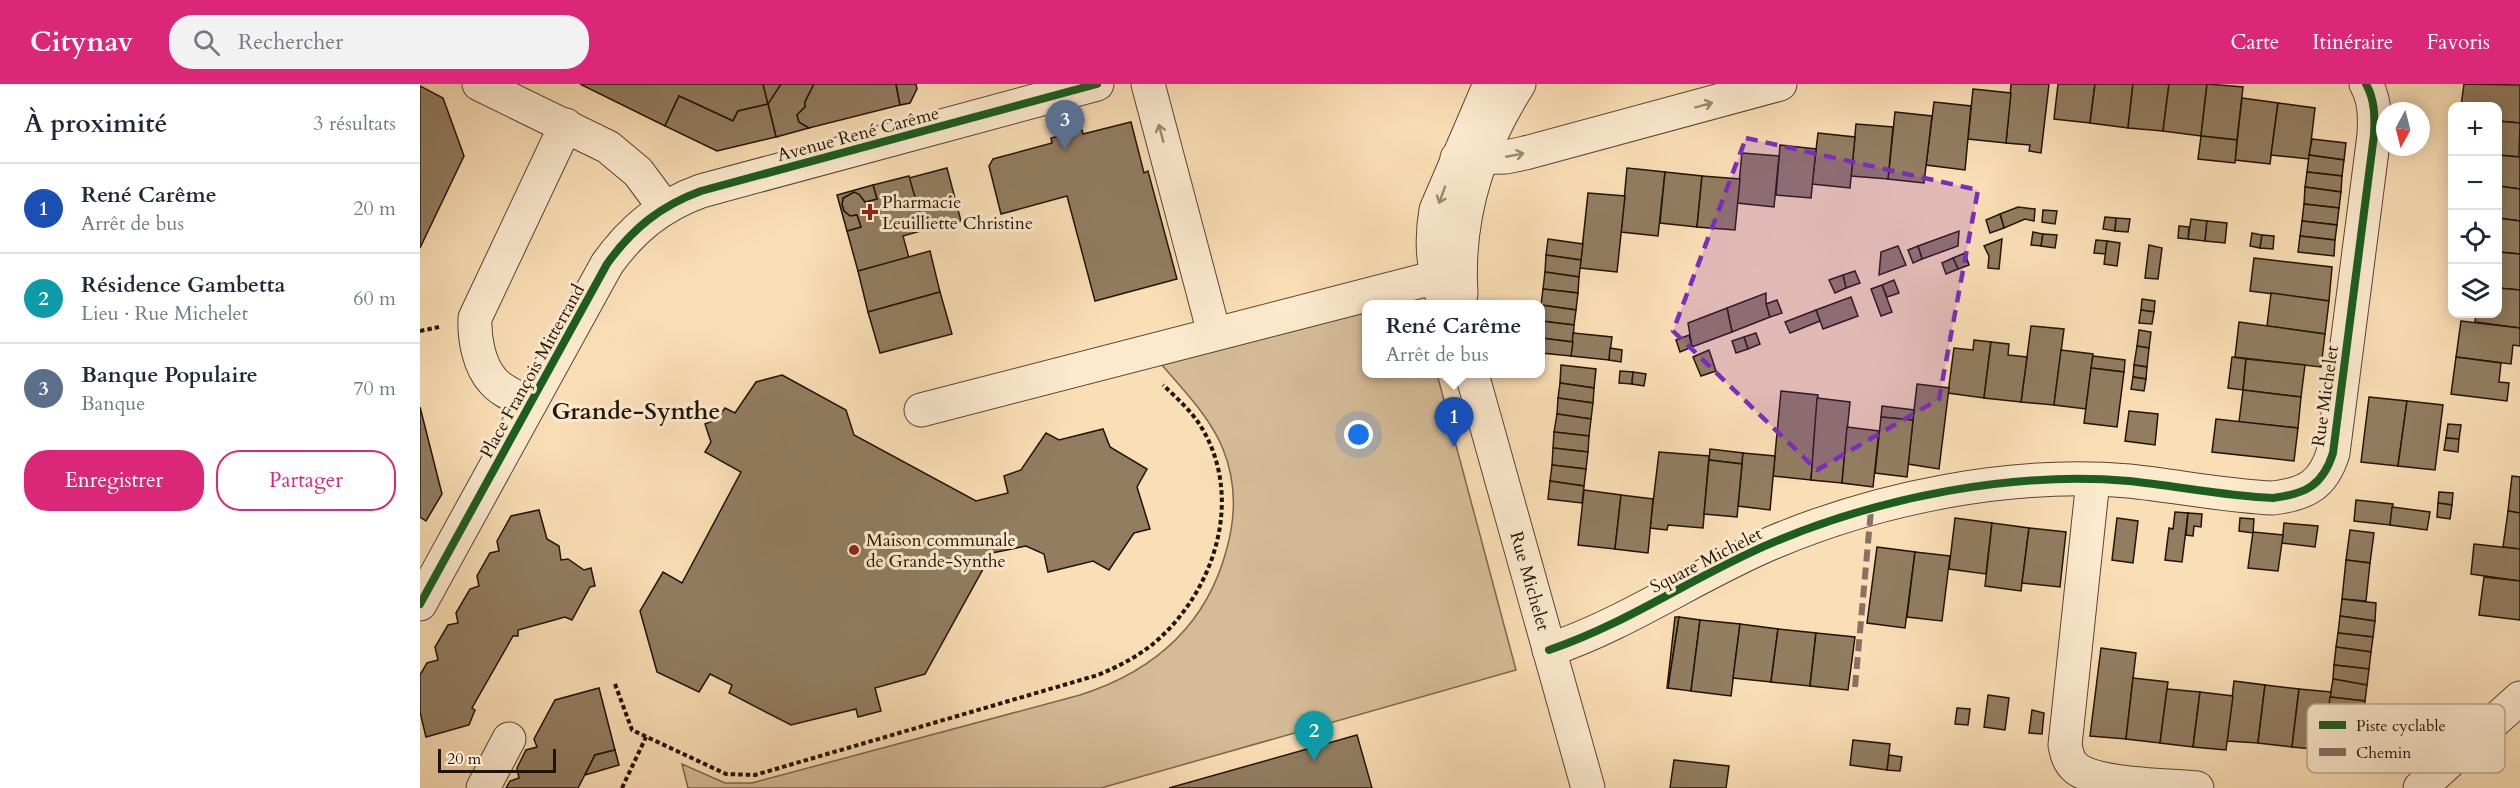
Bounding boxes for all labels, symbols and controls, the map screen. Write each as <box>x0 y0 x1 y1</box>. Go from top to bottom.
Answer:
search box <box>169 15 589 69</box>
text: Citynav <box>30 23 133 61</box>
icon: search <box>190 26 223 59</box>
text: Rechercher <box>238 27 343 57</box>
text: Carte <box>2230 28 2279 57</box>
text: Itinéraire <box>2312 28 2393 57</box>
text: Favoris <box>2426 28 2490 57</box>
one-way arrow <box>1694 99 1713 110</box>
pin: 3 <box>1046 100 1084 150</box>
street label: Avenue René Carême <box>774 101 942 168</box>
north arrow <box>2376 102 2430 156</box>
map controls <box>2448 102 2502 318</box>
button: + <box>2448 102 2502 156</box>
text: À proximité <box>24 106 167 141</box>
text: 3 résultats <box>313 110 396 137</box>
one-way arrow <box>1155 124 1167 143</box>
one-way arrow <box>1505 149 1525 160</box>
button: − <box>2448 156 2502 210</box>
text: René Carême <box>81 180 217 210</box>
one-way arrow <box>1435 185 1446 204</box>
place label: Pharmacie Leuilliette Christine <box>882 190 1033 236</box>
text: 1 <box>38 195 49 222</box>
text: 20 m <box>353 195 396 222</box>
marker: Pharmacie Leuilliette Christine <box>863 205 877 219</box>
text: Arrêt de bus <box>81 210 184 237</box>
button: locate <box>2448 210 2502 264</box>
button: layers <box>2448 264 2502 318</box>
text: Résidence Gambetta <box>81 270 285 300</box>
street label: Place François Mitterrand <box>474 279 591 463</box>
text: 2 <box>38 285 49 312</box>
text: 60 m <box>353 285 396 312</box>
text: Lieu · Rue Michelet <box>81 300 248 327</box>
popup <box>1362 300 1545 378</box>
text: René Carême <box>1386 311 1521 341</box>
text: Arrêt de bus <box>1386 341 1489 368</box>
street label: Rue Michelet <box>2306 343 2345 448</box>
text: Banque Populaire <box>81 360 258 390</box>
text: 3 <box>38 375 49 402</box>
text: 70 m <box>353 375 396 402</box>
text: Banque <box>81 390 145 417</box>
district label: Grande-Synthe <box>552 395 720 428</box>
pin: 1 <box>1434 398 1474 447</box>
your location <box>1344 420 1373 449</box>
button: Enregistrer <box>24 450 204 511</box>
button: Partager <box>216 450 396 511</box>
street label: Square Michelet <box>1646 521 1767 599</box>
place label: Maison communale de Grande-Synthe <box>866 528 1016 574</box>
street label: Rue Michelet <box>1503 529 1556 634</box>
marker: Maison communale de Grande-Synthe <box>847 543 861 557</box>
legend <box>2307 704 2505 773</box>
pin: 2 <box>1294 712 1334 761</box>
text: Piste cyclable <box>2356 715 2446 737</box>
text: Chemin <box>2356 742 2411 764</box>
scale bar <box>438 746 556 774</box>
text: 20 m <box>447 748 481 770</box>

